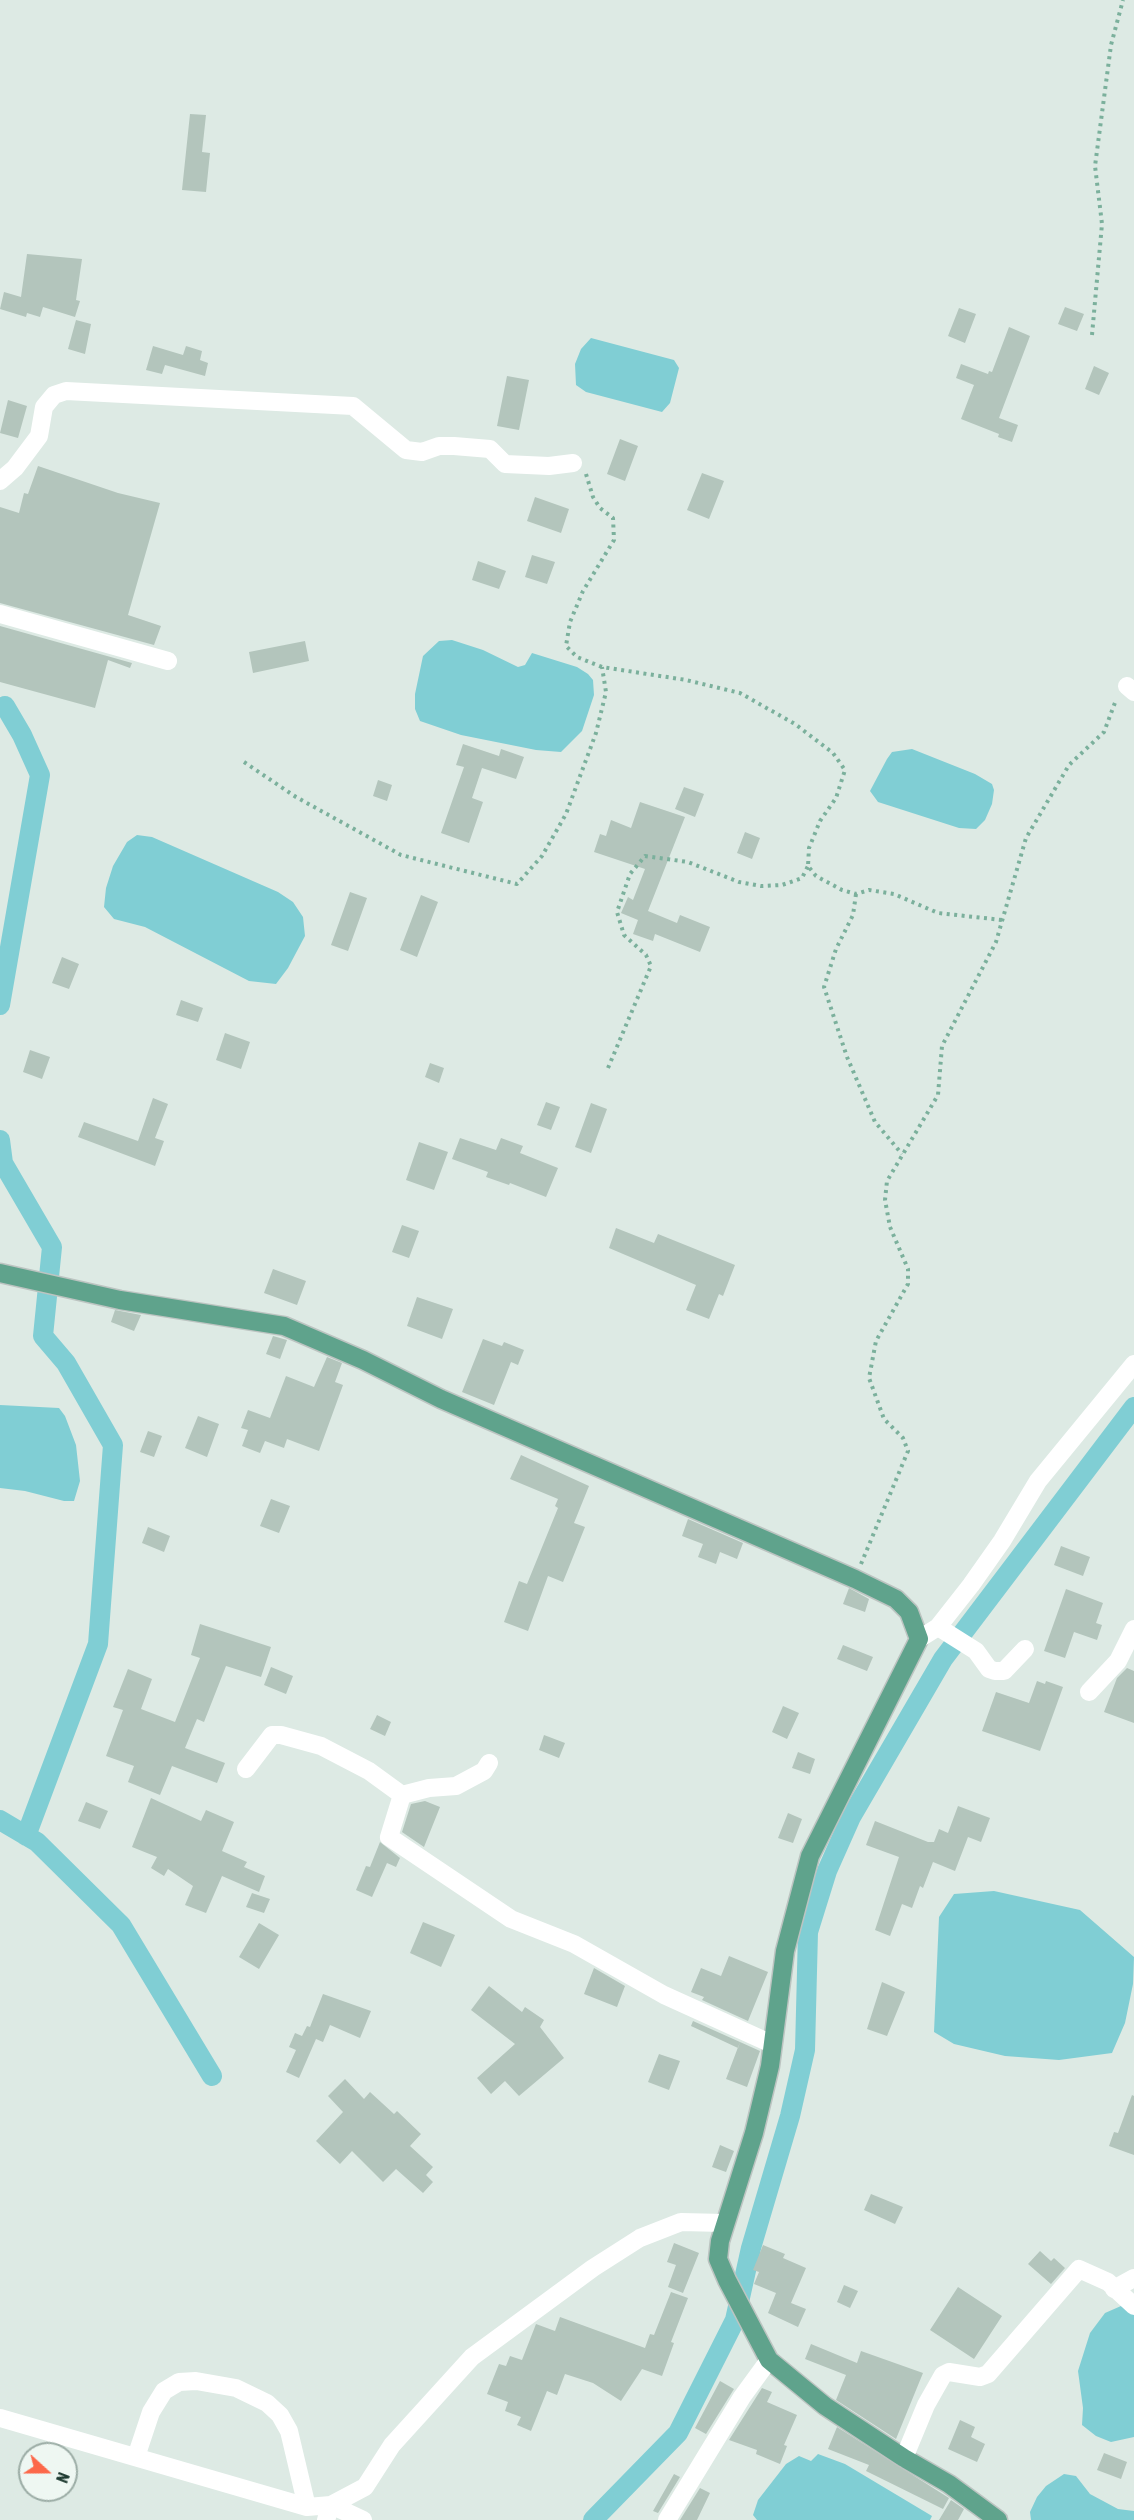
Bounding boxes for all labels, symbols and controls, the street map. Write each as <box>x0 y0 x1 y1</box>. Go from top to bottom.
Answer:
north arrow <box>18 2442 78 2502</box>
text: N <box>53 2470 73 2485</box>

